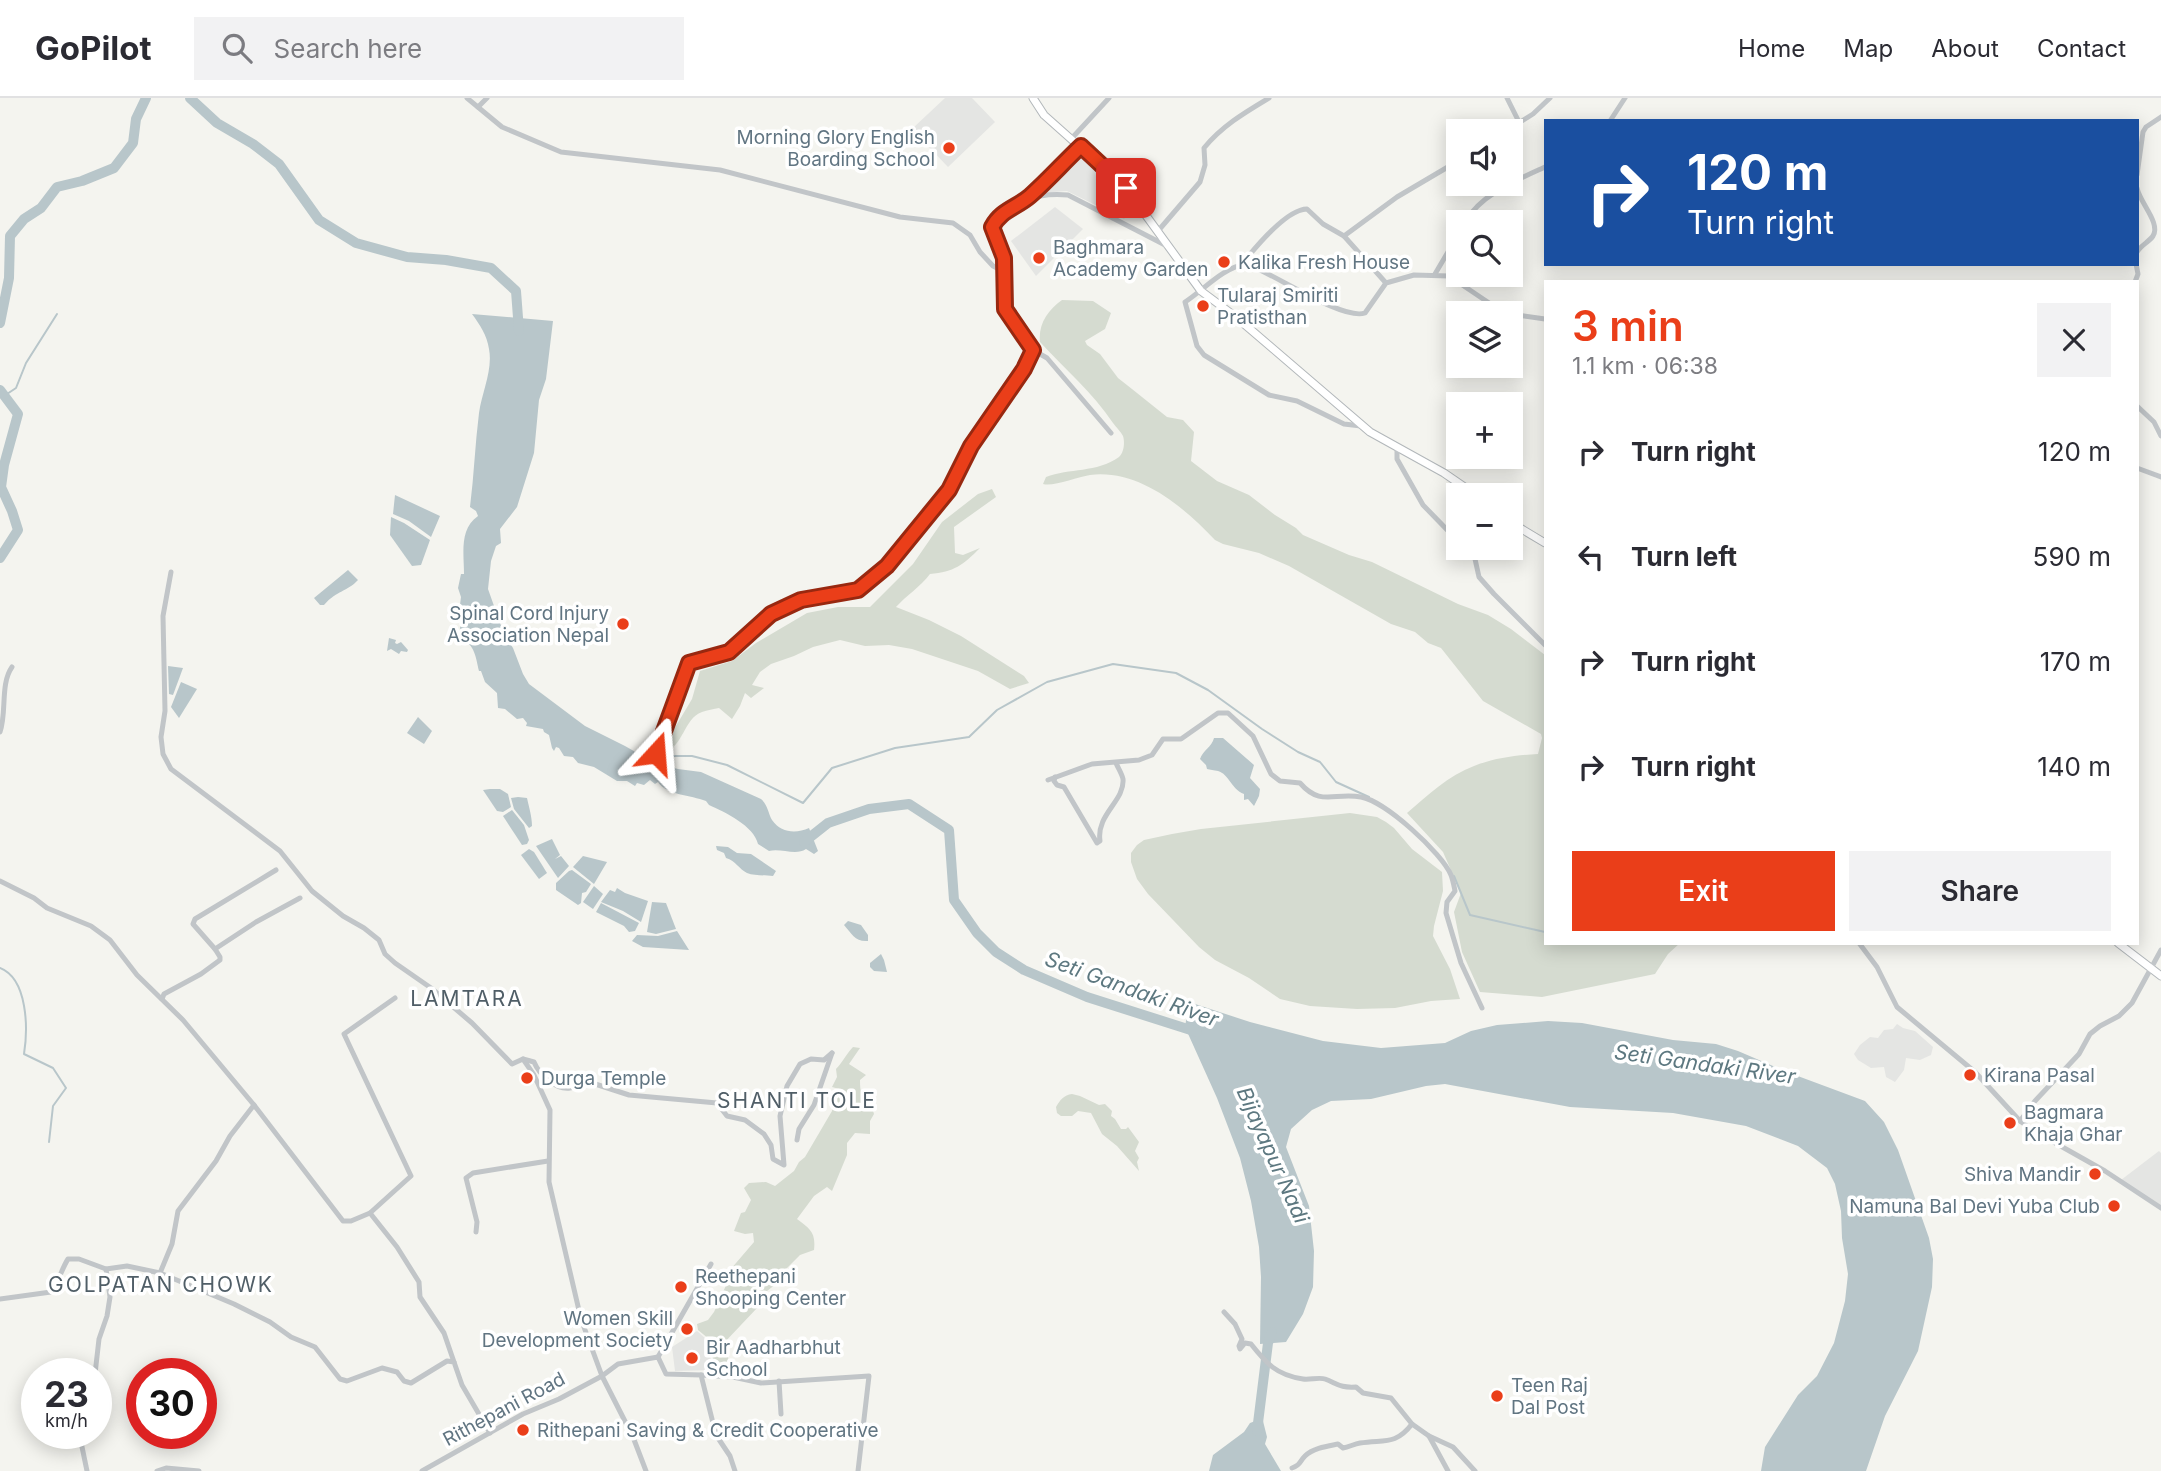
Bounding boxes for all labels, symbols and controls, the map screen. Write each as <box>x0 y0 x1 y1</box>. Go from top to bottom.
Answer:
search box <box>194 17 684 80</box>
text: GoPilot <box>35 28 152 68</box>
icon: search <box>218 29 256 67</box>
text: Search here <box>274 33 422 64</box>
text: Home <box>1738 34 1805 63</box>
text: Map <box>1843 34 1893 63</box>
text: About <box>1931 34 1999 63</box>
text: Contact <box>2037 34 2126 63</box>
map controls <box>1446 119 1523 560</box>
button: sound <box>1446 119 1523 196</box>
place label: Morning Glory English Boarding School <box>737 126 935 171</box>
marker: Morning Glory English Boarding School <box>941 140 957 156</box>
text: 120 m <box>1687 143 1828 202</box>
icon: right <box>1572 147 1663 238</box>
pin <box>1096 158 1156 218</box>
icon: arrive <box>1107 169 1145 207</box>
text: Turn right <box>1687 203 1834 242</box>
button: search <box>1446 210 1523 287</box>
place label: Baghmara Academy Garden <box>1053 236 1209 281</box>
marker: Baghmara Academy Garden <box>1031 250 1047 266</box>
place label: Kalika Fresh House <box>1238 251 1410 274</box>
marker: Kalika Fresh House <box>1216 254 1232 270</box>
place label: Tularaj Smiriti Pratisthan <box>1217 284 1338 329</box>
marker: Tularaj Smiriti Pratisthan <box>1195 298 1211 314</box>
text: 3 min <box>1572 300 1684 351</box>
button: layers <box>1446 301 1523 378</box>
button: close <box>2037 303 2111 377</box>
text: 1.1 km · 06:38 <box>1572 352 1718 380</box>
button: + <box>1446 392 1523 469</box>
icon: right <box>1572 433 1610 471</box>
text: Turn right <box>1631 436 1756 467</box>
text: 120 m <box>2038 436 2111 467</box>
button: − <box>1446 483 1523 560</box>
icon: left <box>1572 538 1610 576</box>
text: Turn left <box>1631 541 1737 572</box>
text: 590 m <box>2033 541 2111 572</box>
place label: Spinal Cord Injury Association Nepal <box>447 602 609 647</box>
marker: Spinal Cord Injury Association Nepal <box>615 616 631 632</box>
icon: right <box>1572 643 1610 681</box>
text: Turn right <box>1631 646 1756 677</box>
text: 170 m <box>2040 646 2111 677</box>
position arrow <box>619 716 693 790</box>
icon: right <box>1572 748 1610 786</box>
text: Turn right <box>1631 751 1756 782</box>
text: 140 m <box>2037 751 2111 782</box>
button: Exit <box>1572 851 1835 931</box>
button: Share <box>1849 851 2111 931</box>
water label: Seti Gandaki River <box>1042 946 1223 1032</box>
district label: LAMTARA <box>410 986 524 1011</box>
water label: Seti Gandaki River <box>1613 1039 1798 1089</box>
place label: Kirana Pasal <box>1984 1064 2095 1087</box>
place label: Durga Temple <box>541 1067 666 1090</box>
marker: Kirana Pasal <box>1962 1067 1978 1083</box>
marker: Durga Temple <box>519 1070 535 1086</box>
water label: Bijayapur Nadi <box>1232 1083 1315 1228</box>
district label: SHANTI TOLE <box>717 1088 877 1113</box>
place label: Bagmara Khaja Ghar <box>2024 1101 2123 1146</box>
marker: Bagmara Khaja Ghar <box>2002 1115 2018 1131</box>
place label: Shiva Mandir <box>1964 1163 2081 1186</box>
marker: Shiva Mandir <box>2087 1166 2103 1182</box>
place label: Namuna Bal Devi Yuba Club <box>1849 1195 2100 1218</box>
marker: Namuna Bal Devi Yuba Club <box>2106 1198 2122 1214</box>
place label: Reethepani Shooping Center <box>695 1265 846 1310</box>
district label: GOLPATAN CHOWK <box>48 1272 274 1297</box>
marker: Reethepani Shooping Center <box>673 1279 689 1295</box>
place label: Women Skill Development Society <box>482 1307 673 1352</box>
marker: Women Skill Development Society <box>679 1321 695 1337</box>
place label: Bir Aadharbhut School <box>706 1336 841 1381</box>
marker: Bir Aadharbhut School <box>684 1350 700 1366</box>
speed limit sign: 30 <box>126 1358 217 1449</box>
street label: Rithepani Road <box>439 1367 569 1451</box>
text: 23 <box>44 1373 89 1415</box>
place label: Teen Raj Dal Post <box>1511 1374 1588 1419</box>
marker: Teen Raj Dal Post <box>1489 1388 1505 1404</box>
text: km/h <box>45 1410 88 1431</box>
place label: Rithepani Saving & Credit Cooperative <box>537 1419 879 1442</box>
marker: Rithepani Saving & Credit Cooperative <box>515 1422 531 1438</box>

